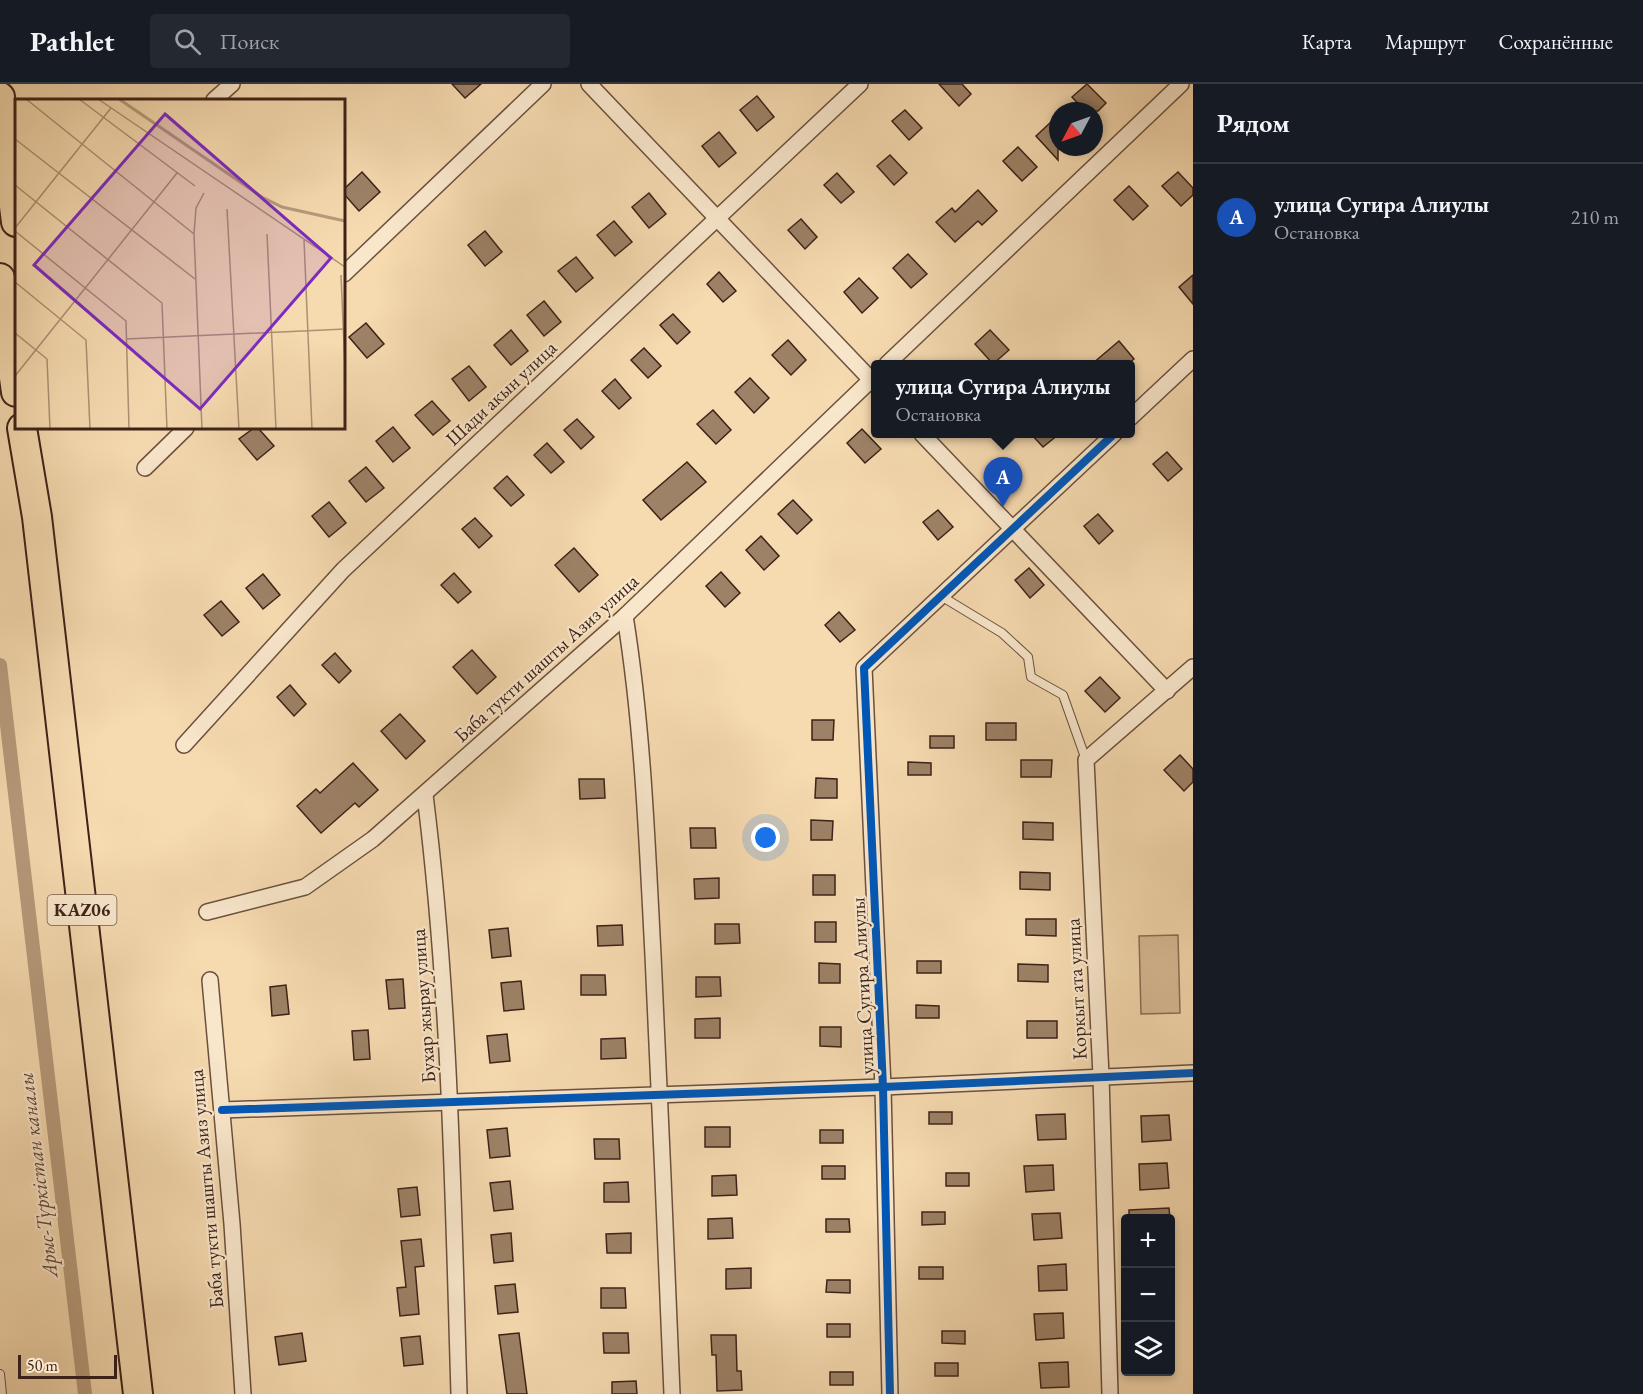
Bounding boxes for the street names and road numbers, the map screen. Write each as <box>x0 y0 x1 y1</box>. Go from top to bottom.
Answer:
street label: Шади акын улица <box>440 335 562 451</box>
street label: Баба тукти шашты Азиз улица <box>448 568 644 748</box>
road number: KАZ06 <box>48 895 116 925</box>
street label: улица Сугира Алиулы <box>844 897 880 1075</box>
street label: Коркыт ата улица <box>1059 917 1093 1061</box>
street label: Бухар жырау улица <box>405 928 441 1084</box>
street label: Баба тукти шашты Азиз улица <box>183 1068 229 1310</box>

